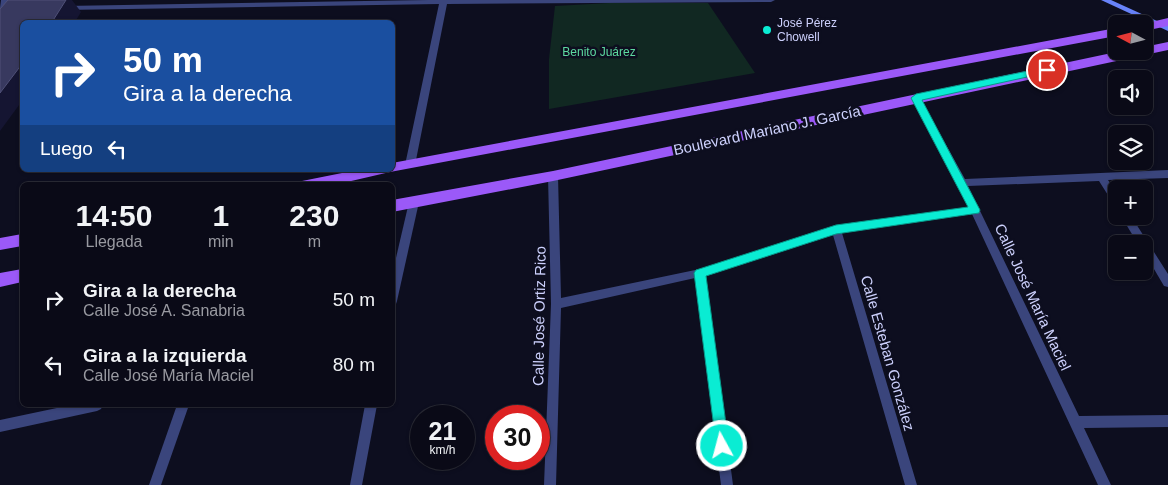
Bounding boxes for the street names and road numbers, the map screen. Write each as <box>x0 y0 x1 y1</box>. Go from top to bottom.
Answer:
street label: Boulevard Mariano J. García <box>672 102 863 158</box>
street label: Calle José María Maciel <box>991 221 1075 373</box>
street label: Calle José Ortiz Rico <box>529 246 549 386</box>
street label: Calle Esteban González <box>858 273 918 433</box>

